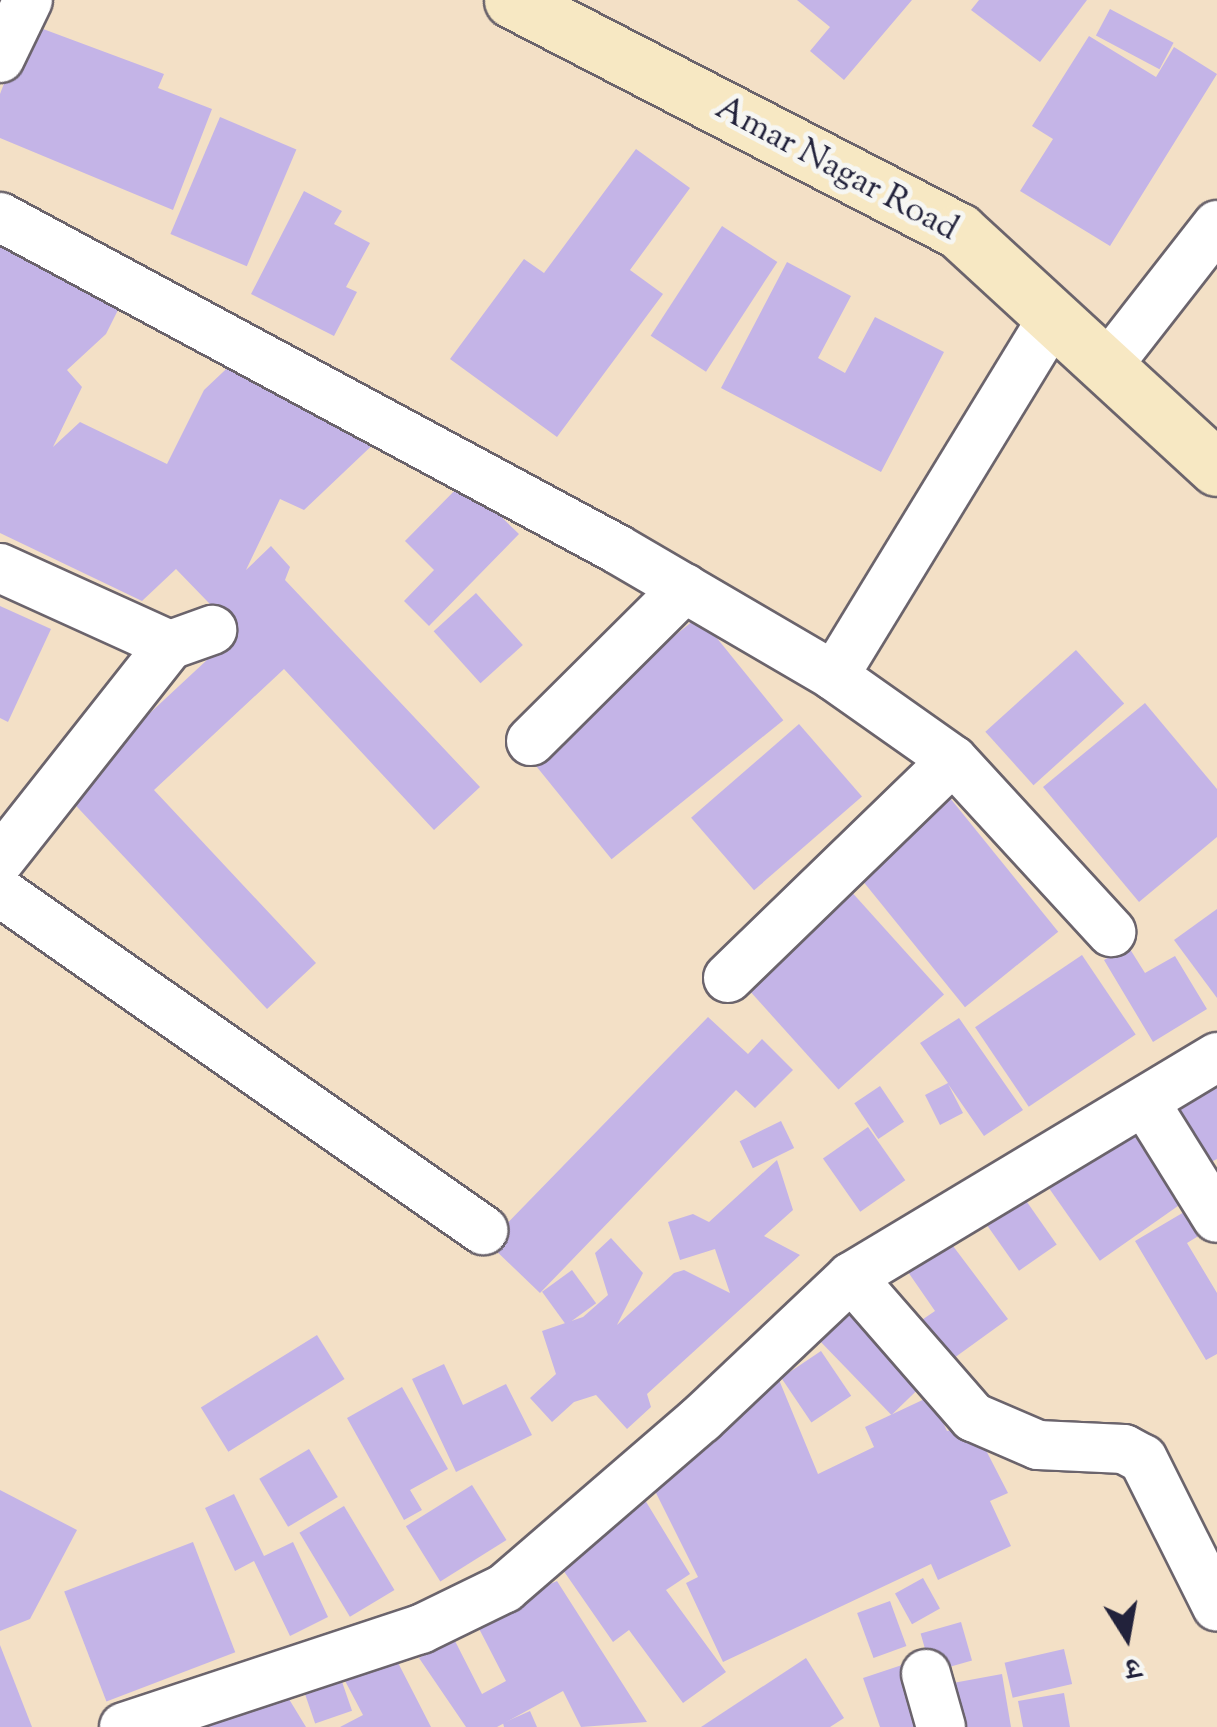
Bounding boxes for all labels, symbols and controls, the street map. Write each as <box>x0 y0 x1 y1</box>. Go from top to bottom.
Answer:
street label: Amar Nagar Road <box>707 88 965 252</box>
north arrow <box>1077 1587 1177 1687</box>
text: उ <box>1122 1645 1144 1687</box>

